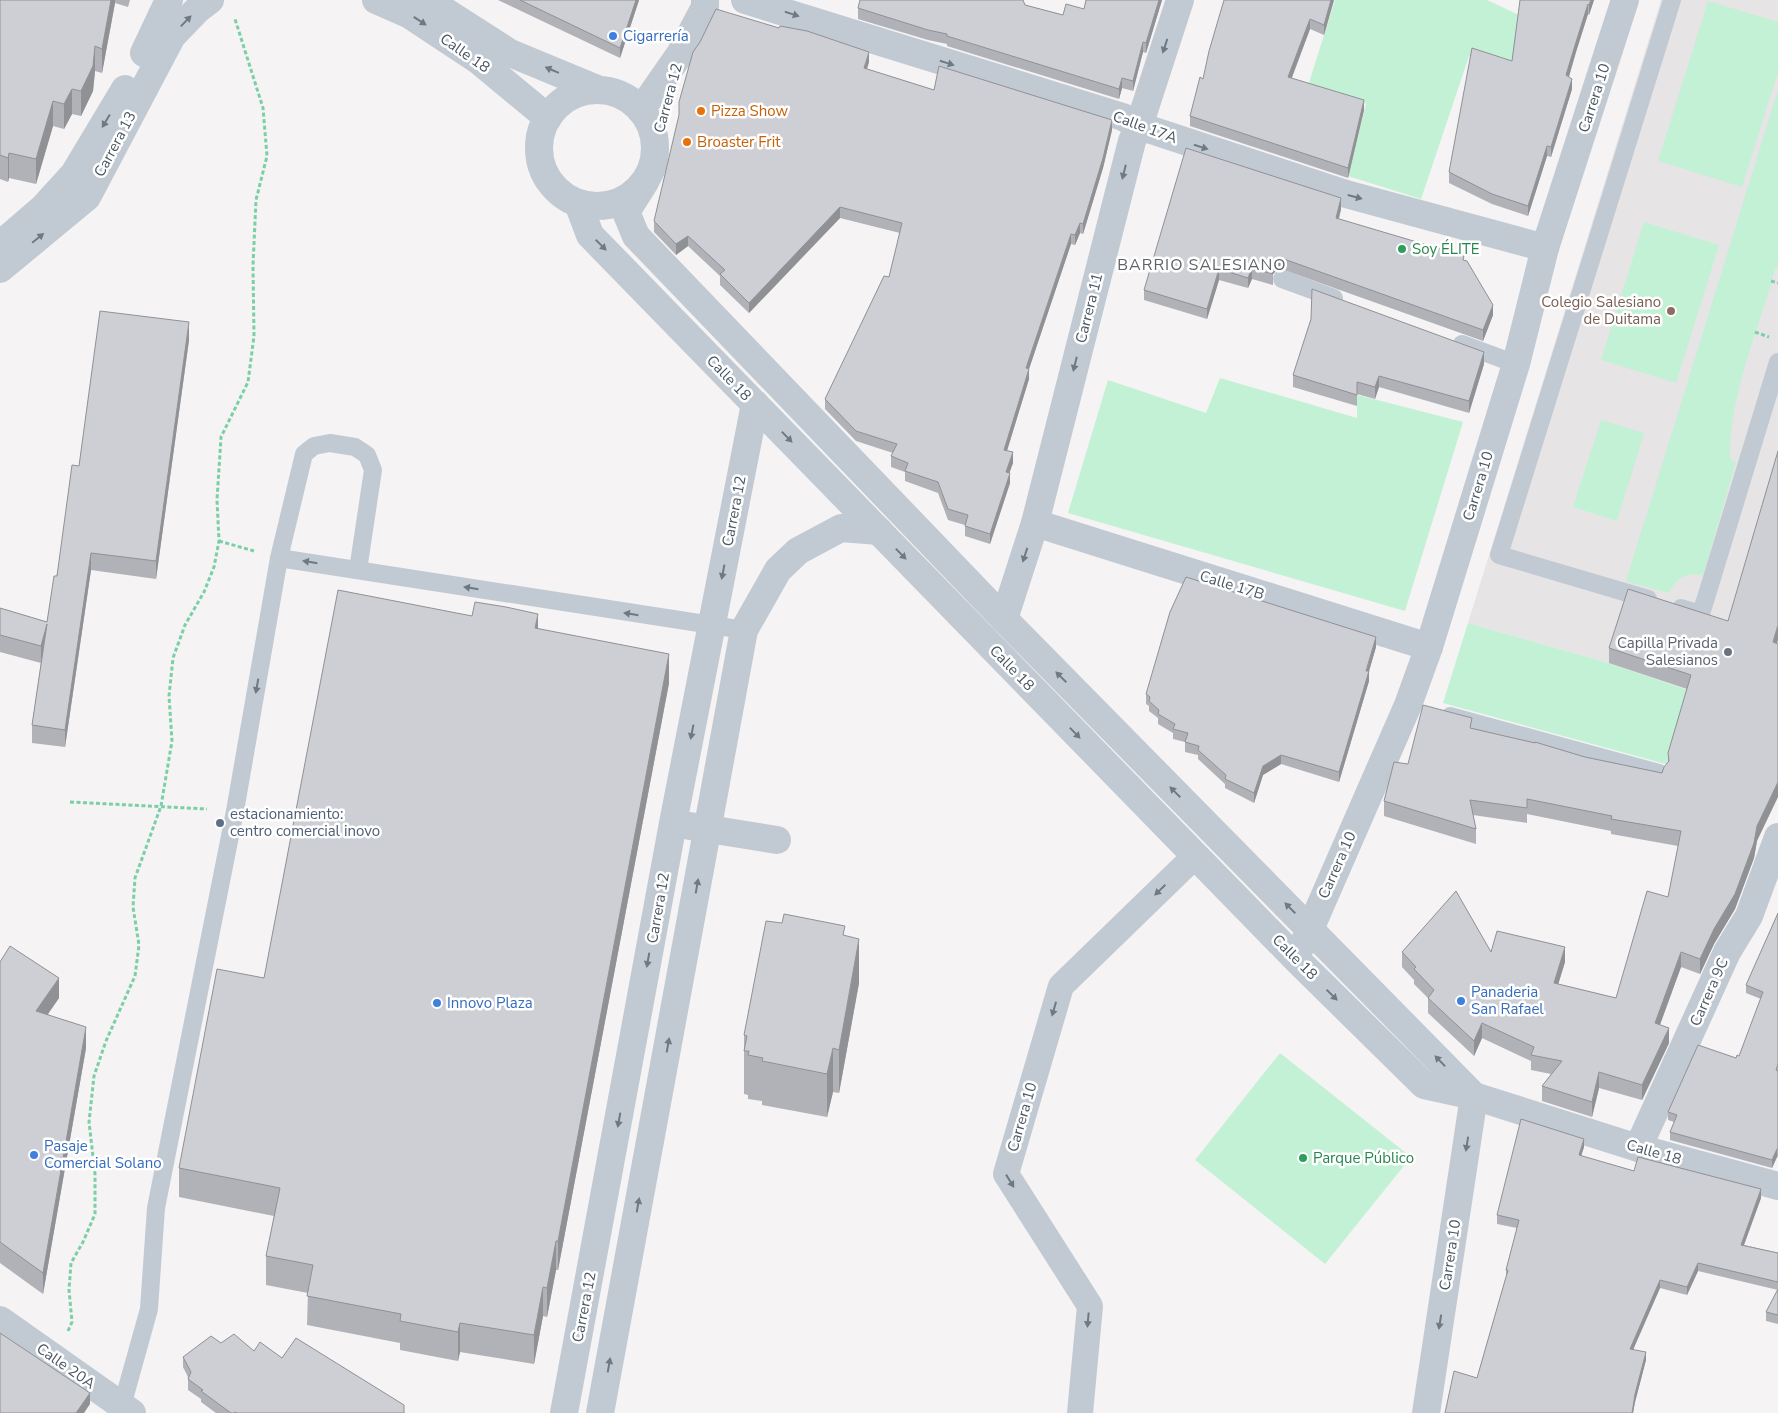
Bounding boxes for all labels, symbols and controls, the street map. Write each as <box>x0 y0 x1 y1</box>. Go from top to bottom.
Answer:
one-way arrow <box>784 11 799 19</box>
one-way arrow <box>180 15 192 27</box>
one-way arrow <box>413 16 426 26</box>
place label: Cigarrería <box>623 26 689 46</box>
street label: Calle 18 <box>436 29 494 77</box>
marker: Cigarrería <box>607 30 619 42</box>
one-way arrow <box>1161 39 1169 54</box>
one-way arrow <box>940 59 955 67</box>
street label: Carrera 12 <box>649 61 687 135</box>
street label: Carrera 10 <box>1573 61 1615 135</box>
one-way arrow <box>545 66 559 74</box>
place label: Pizza Show <box>711 101 789 121</box>
marker: Pizza Show <box>695 105 707 117</box>
street label: Calle 17A <box>1110 106 1180 148</box>
street label: Carrera 13 <box>89 108 141 180</box>
one-way arrow <box>101 114 110 127</box>
place label: Broaster Frit <box>697 132 781 152</box>
marker: Broaster Frit <box>681 136 693 148</box>
one-way arrow <box>1193 143 1208 151</box>
one-way arrow <box>1120 165 1128 180</box>
one-way arrow <box>1348 193 1363 201</box>
one-way arrow <box>31 233 44 244</box>
one-way arrow <box>594 239 606 251</box>
place label: Soy ÉLITE <box>1412 239 1480 259</box>
marker: Soy ÉLITE <box>1396 243 1408 255</box>
district label: BARRIO SALESIANO <box>1117 254 1287 276</box>
street label: Carrera 11 <box>1071 271 1107 345</box>
place label: Colegio Salesiano de Duitama <box>1541 292 1661 329</box>
marker: Colegio Salesiano de Duitama <box>1665 305 1677 317</box>
street label: Calle 18 <box>702 351 756 405</box>
one-way arrow <box>1071 356 1079 371</box>
one-way arrow <box>781 431 793 443</box>
street label: Carrera 10 <box>1458 449 1498 523</box>
street label: Carrera 12 <box>717 474 751 548</box>
one-way arrow <box>895 547 907 559</box>
one-way arrow <box>1020 547 1028 562</box>
one-way arrow <box>302 558 318 566</box>
one-way arrow <box>718 565 726 581</box>
street label: Calle 17B <box>1197 566 1267 604</box>
one-way arrow <box>462 584 478 592</box>
one-way arrow <box>623 609 639 617</box>
place label: Capilla Privada Salesianos <box>1617 633 1718 670</box>
street label: Calle 18 <box>985 641 1039 695</box>
marker: Capilla Privada Salesianos <box>1722 646 1734 658</box>
one-way arrow <box>1055 671 1067 683</box>
one-way arrow <box>252 678 260 694</box>
one-way arrow <box>687 724 695 740</box>
one-way arrow <box>1069 726 1081 738</box>
one-way arrow <box>1170 786 1182 798</box>
place label: estacionamiento: centro comercial inovo <box>230 804 380 841</box>
marker: estacionamiento: centro comercial inovo <box>214 817 226 829</box>
street label: Carrera 10 <box>1313 828 1361 902</box>
street label: Carrera 12 <box>642 871 674 945</box>
one-way arrow <box>694 877 702 893</box>
one-way arrow <box>1154 884 1166 896</box>
one-way arrow <box>1284 902 1296 914</box>
street label: Calle 18 <box>1268 930 1322 984</box>
one-way arrow <box>644 953 652 969</box>
street label: Carrera 9C <box>1685 955 1733 1029</box>
place label: Panaderia San Rafael <box>1471 982 1544 1019</box>
one-way arrow <box>1326 988 1338 1000</box>
place label: Innovo Plaza <box>447 993 533 1013</box>
marker: Panaderia San Rafael <box>1455 995 1467 1007</box>
marker: Innovo Plaza <box>431 997 443 1009</box>
one-way arrow <box>1049 1002 1057 1017</box>
one-way arrow <box>664 1037 672 1053</box>
one-way arrow <box>1434 1056 1446 1068</box>
street label: Carrera 10 <box>1003 1080 1041 1154</box>
one-way arrow <box>614 1113 622 1129</box>
street label: Calle 18 <box>1624 1135 1684 1169</box>
place label: Pasaje Comercial Solano <box>44 1136 162 1173</box>
one-way arrow <box>1462 1137 1470 1153</box>
place label: Parque Público <box>1313 1148 1414 1168</box>
marker: Pasaje Comercial Solano <box>28 1149 40 1161</box>
marker: Parque Público <box>1297 1152 1309 1164</box>
one-way arrow <box>1006 1174 1015 1188</box>
one-way arrow <box>635 1197 643 1213</box>
street label: Carrera 10 <box>1435 1218 1465 1292</box>
street label: Carrera 12 <box>567 1270 601 1344</box>
one-way arrow <box>1084 1313 1092 1329</box>
one-way arrow <box>1435 1315 1443 1331</box>
street label: Calle 20A <box>33 1338 99 1394</box>
one-way arrow <box>605 1357 613 1373</box>

